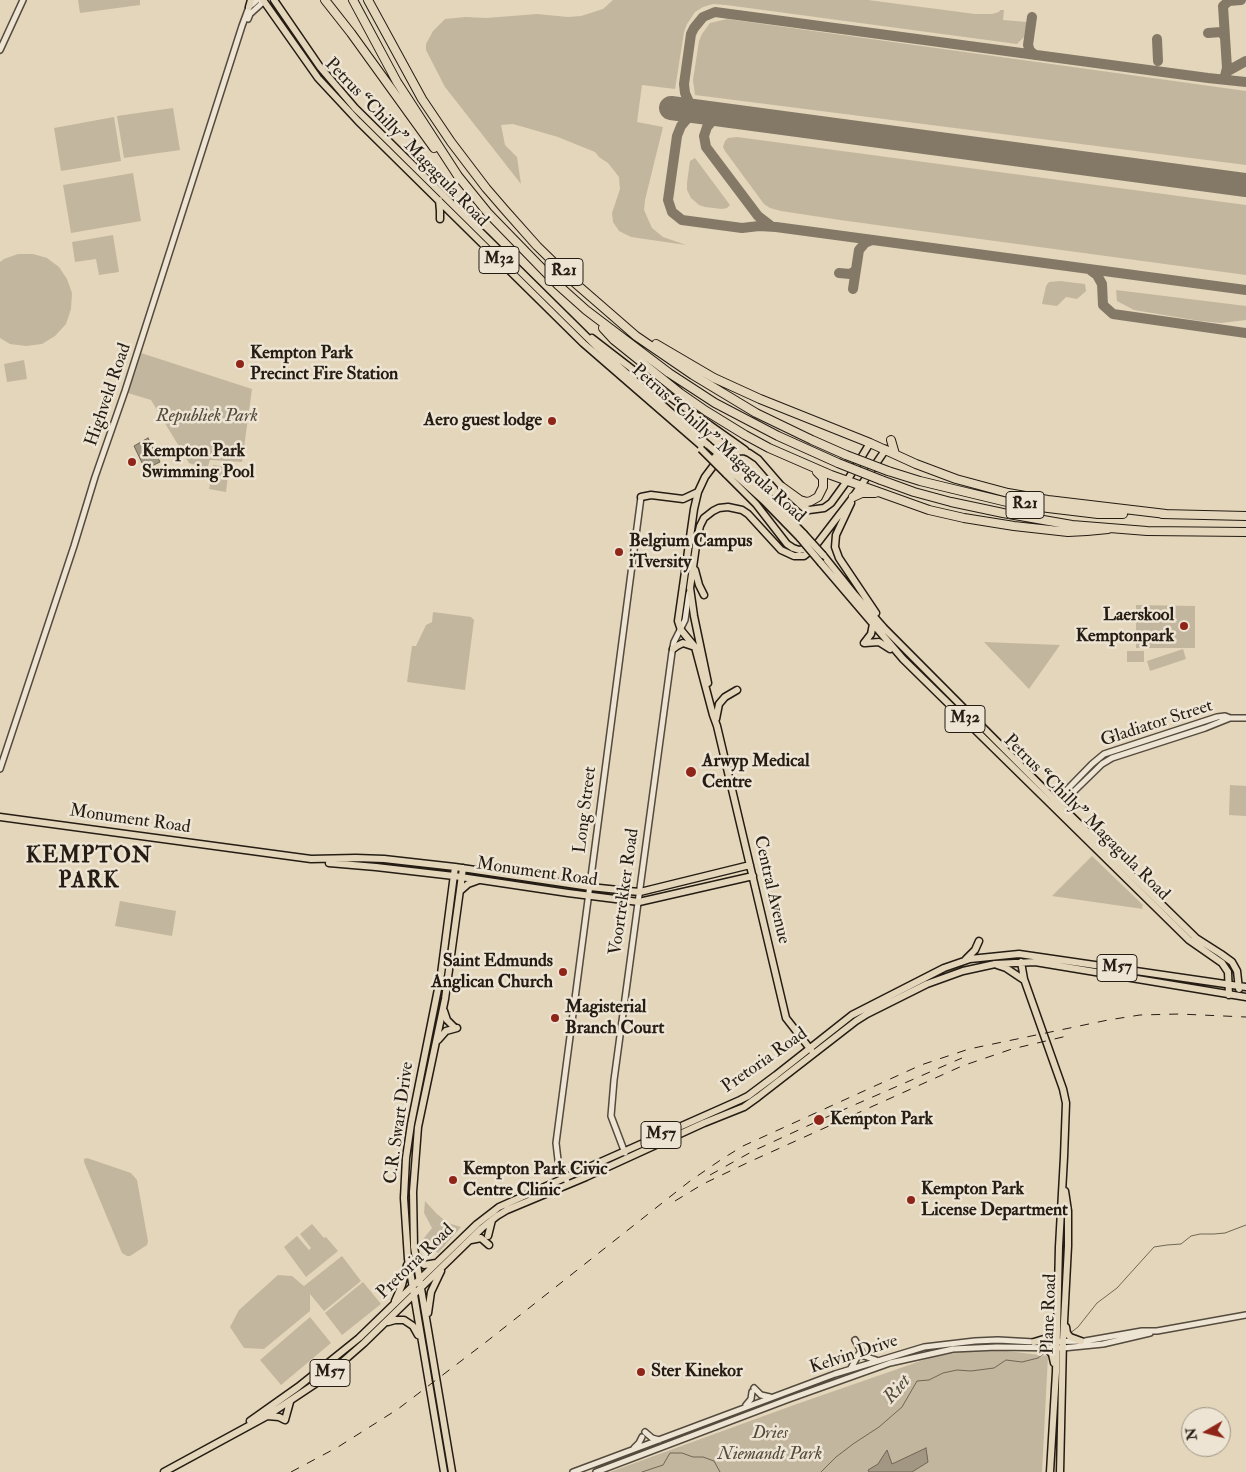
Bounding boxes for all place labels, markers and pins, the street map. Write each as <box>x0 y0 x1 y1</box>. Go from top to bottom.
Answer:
place label: Kempton Park Precinct Fire Station <box>250 343 398 386</box>
marker: Kempton Park Precinct Fire Station <box>234 358 246 370</box>
place label: Aero guest lodge <box>424 410 542 432</box>
marker: Aero guest lodge <box>546 415 558 427</box>
place label: Kempton Park Swimming Pool <box>142 441 254 484</box>
marker: Kempton Park Swimming Pool <box>126 456 138 468</box>
place label: Belgium Campus iTversity <box>629 531 753 574</box>
marker: Belgium Campus iTversity <box>613 546 625 558</box>
place label: Laerskool Kemptonpark <box>1076 605 1174 648</box>
marker: Laerskool Kemptonpark <box>1178 620 1190 632</box>
place label: Arwyp Medical Centre <box>702 751 810 794</box>
marker: Arwyp Medical Centre <box>684 765 698 779</box>
place label: Saint Edmunds Anglican Church <box>431 951 553 994</box>
marker: Saint Edmunds Anglican Church <box>557 966 569 978</box>
place label: Magisterial Branch Court <box>565 997 664 1040</box>
marker: Magisterial Branch Court <box>549 1012 561 1024</box>
place label: Kempton Park <box>830 1109 933 1131</box>
marker: Kempton Park <box>812 1113 826 1127</box>
place label: Kempton Park Civic Centre Clinic <box>463 1159 607 1202</box>
marker: Kempton Park Civic Centre Clinic <box>447 1174 459 1186</box>
place label: Kempton Park License Department <box>921 1179 1068 1222</box>
marker: Kempton Park License Department <box>905 1194 917 1206</box>
place label: Ster Kinekor <box>651 1361 743 1383</box>
marker: Ster Kinekor <box>635 1366 647 1378</box>

